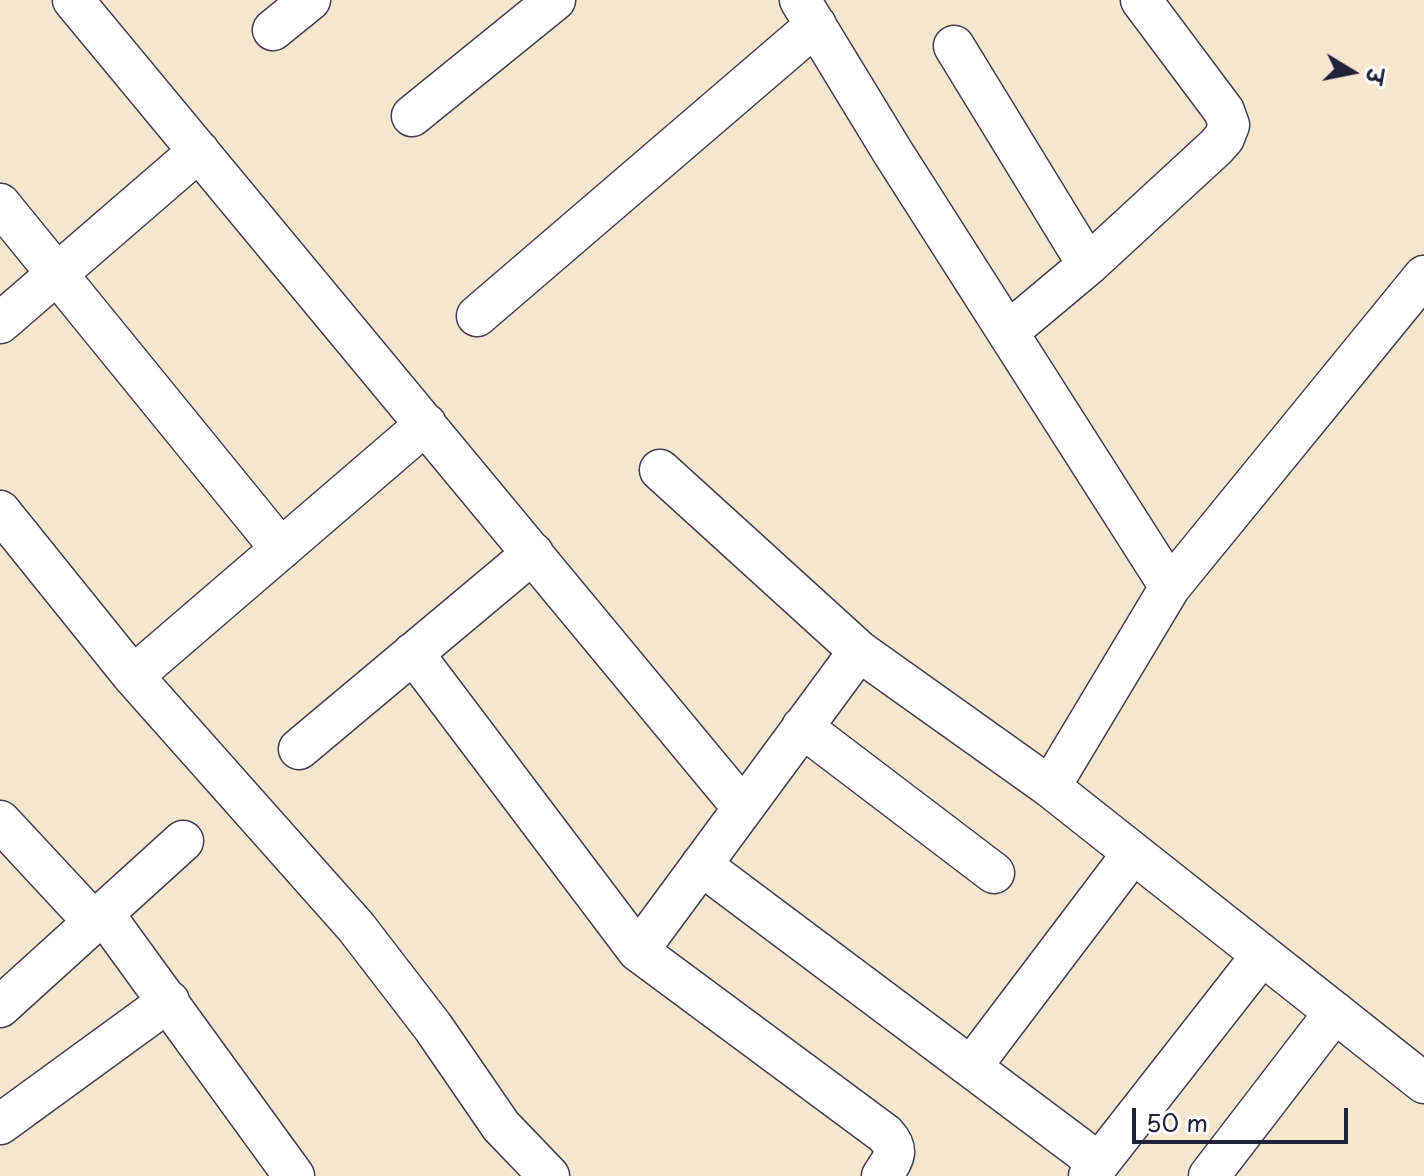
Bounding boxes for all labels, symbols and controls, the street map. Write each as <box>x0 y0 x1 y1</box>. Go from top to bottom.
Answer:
north arrow <box>1312 32 1392 112</box>
text: उ <box>1359 66 1394 86</box>
scale bar <box>1136 1092 1352 1142</box>
text: 50 m <box>1146 1104 1208 1140</box>

